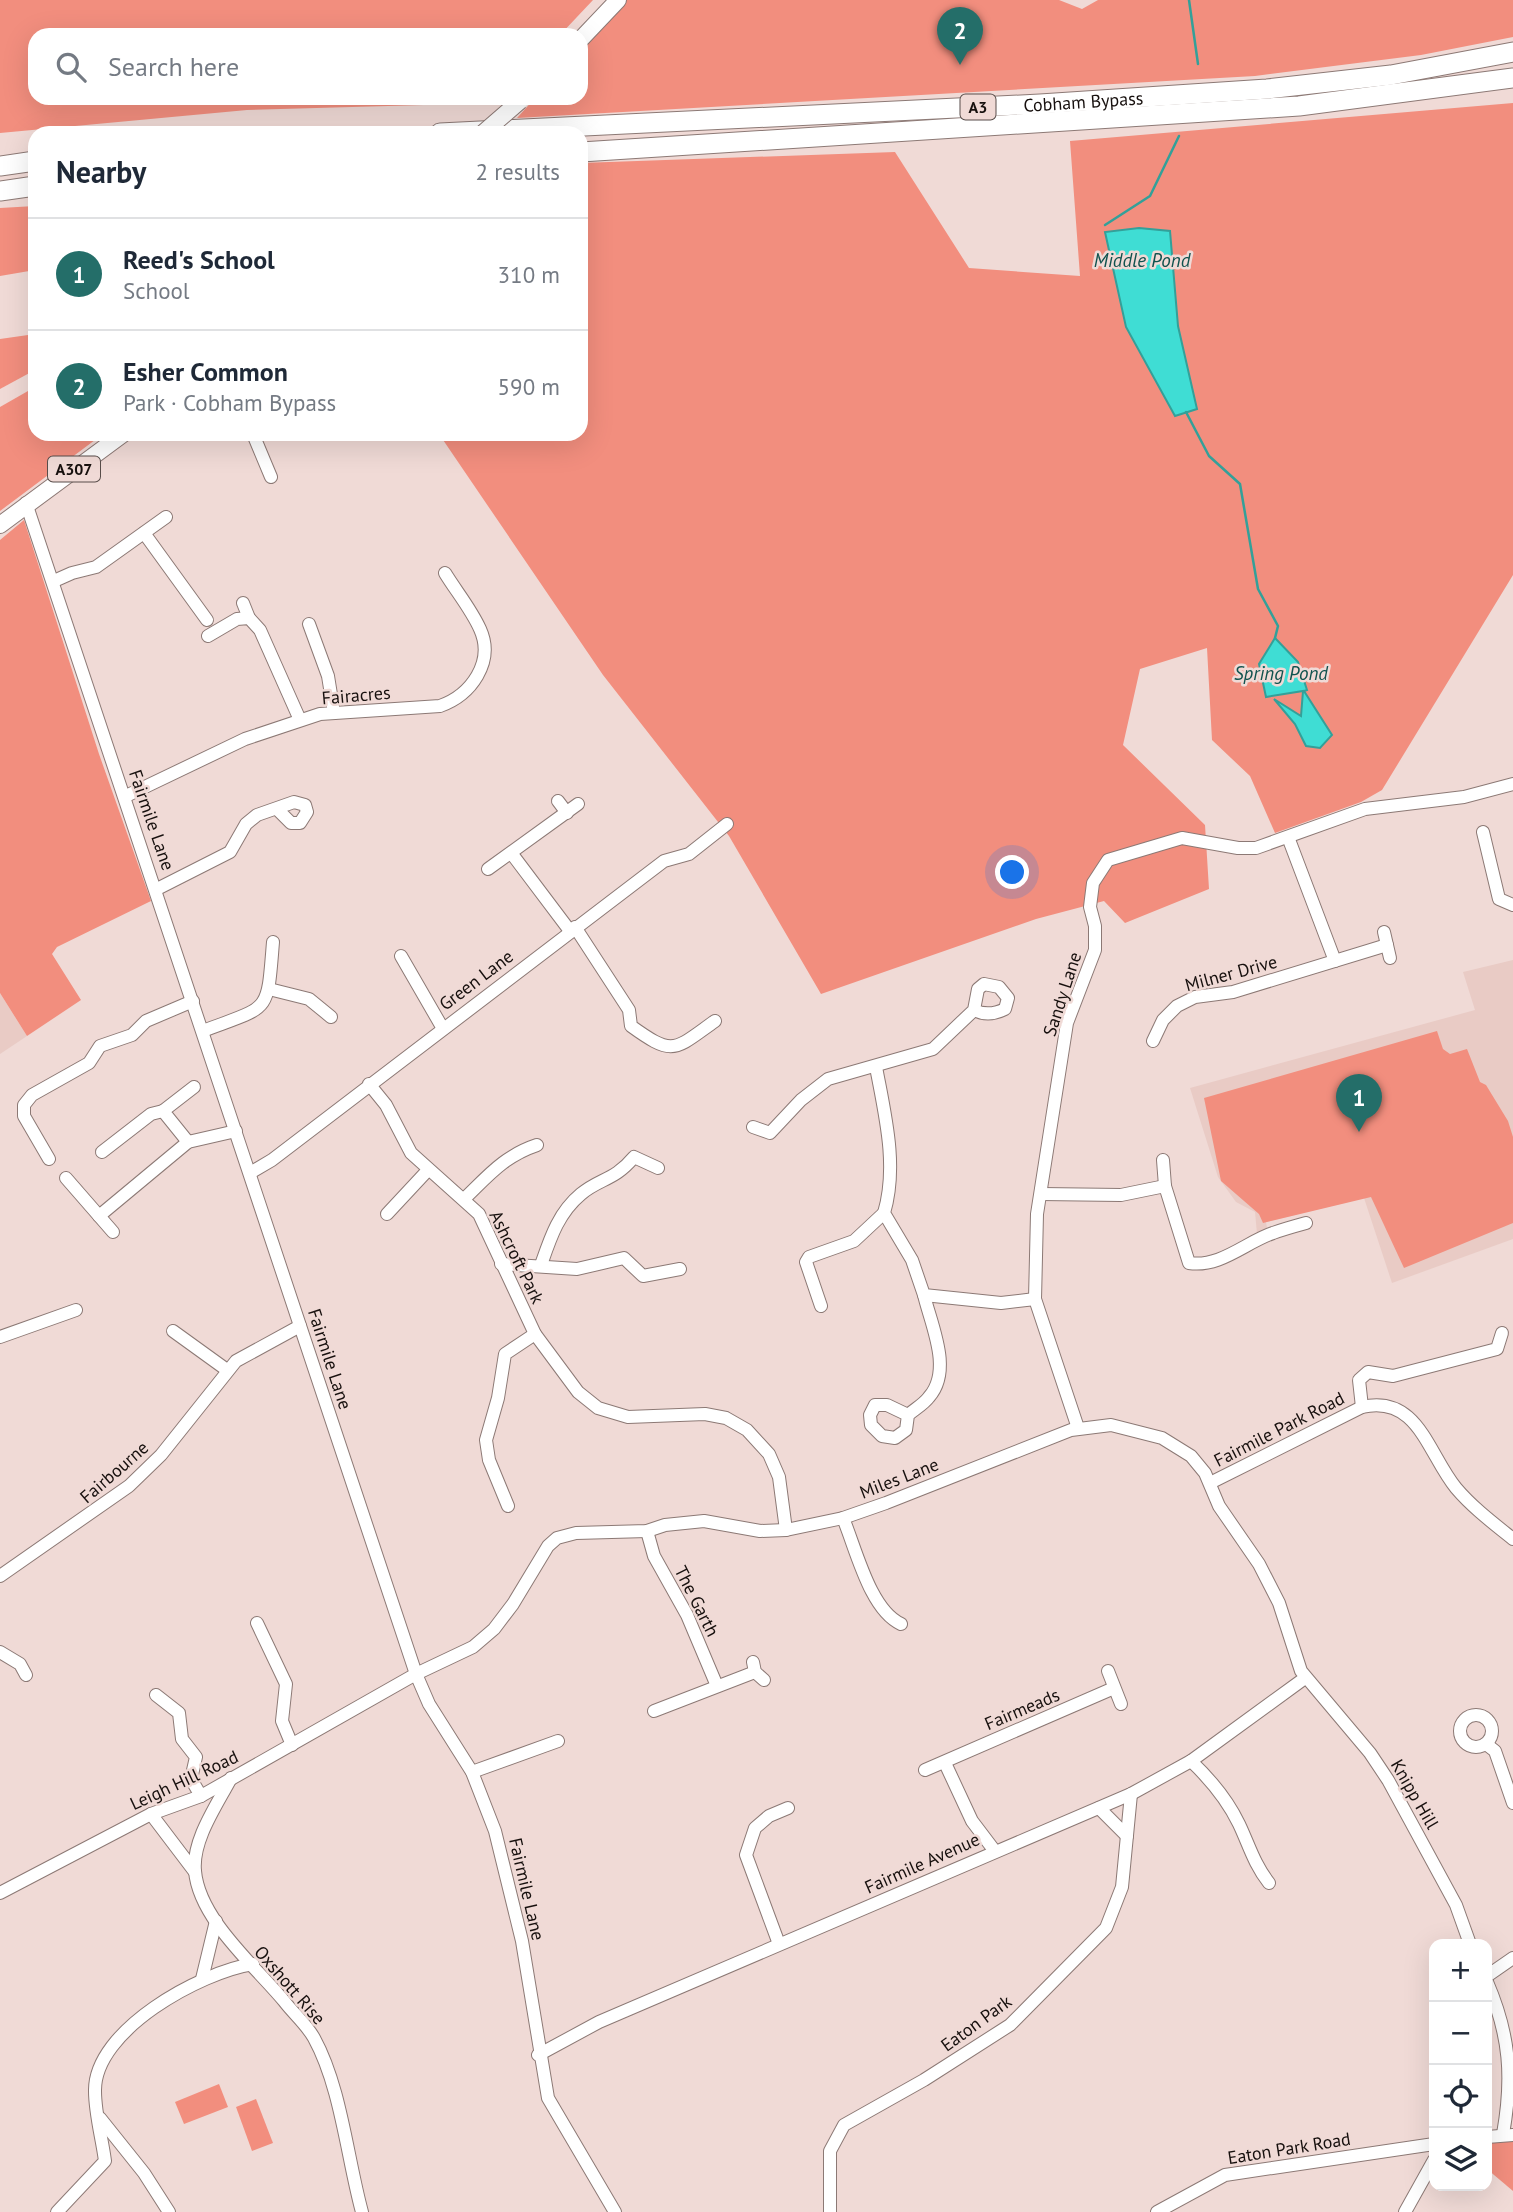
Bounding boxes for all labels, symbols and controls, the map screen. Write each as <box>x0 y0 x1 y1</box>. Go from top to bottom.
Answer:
pin: 2 <box>937 7 983 65</box>
search box <box>28 28 588 105</box>
icon: search <box>52 48 90 86</box>
text: Search here <box>108 50 239 83</box>
street label: Cobham Bypass <box>1023 86 1144 116</box>
road number: A3 <box>960 94 996 120</box>
text: Nearby <box>56 152 146 191</box>
text: 2 results <box>476 157 560 186</box>
text: Reed's School <box>123 243 275 276</box>
water label: Middle Pond <box>1094 248 1192 272</box>
text: 1 <box>72 260 86 289</box>
text: 310 m <box>498 260 560 289</box>
text: School <box>123 276 190 305</box>
text: Esher Common <box>123 355 288 388</box>
text: 2 <box>72 372 86 401</box>
text: 590 m <box>498 372 560 401</box>
text: Park · Cobham Bypass <box>123 388 336 417</box>
road number: A307 <box>48 456 100 482</box>
water label: Spring Pond <box>1234 661 1329 685</box>
street label: Fairacres <box>321 681 391 709</box>
street label: Fairmile Lane <box>124 767 180 873</box>
your location <box>995 855 1029 889</box>
street label: Green Lane <box>434 945 518 1015</box>
street label: Sandy Lane <box>1038 949 1086 1039</box>
street label: Milner Drive <box>1182 950 1280 996</box>
pin: 1 <box>1336 1074 1382 1132</box>
street label: Ashcroft Park <box>485 1207 550 1308</box>
street label: Fairmile Lane <box>303 1306 357 1412</box>
street label: Fairmile Park Road <box>1210 1386 1348 1472</box>
street label: Fairbourne <box>75 1436 153 1508</box>
street label: Miles Lane <box>856 1452 942 1504</box>
street label: The Garth <box>669 1562 725 1640</box>
street label: Fairmeads <box>981 1683 1063 1735</box>
street label: Leigh Hill Road <box>126 1745 242 1815</box>
street label: Knipp Hill <box>1386 1755 1445 1834</box>
street label: Fairmile Avenue <box>861 1827 983 1899</box>
street label: Fairmile Lane <box>504 1835 550 1943</box>
map controls <box>1429 1939 1492 2191</box>
button: + <box>1429 1939 1492 2002</box>
street label: Oxshott Rise <box>249 1941 331 2029</box>
street label: Eaton Park <box>936 1989 1016 2056</box>
button: − <box>1429 2002 1492 2065</box>
button: locate <box>1429 2065 1492 2128</box>
street label: Eaton Park Road <box>1226 2127 1352 2169</box>
button: layers <box>1429 2128 1492 2191</box>

